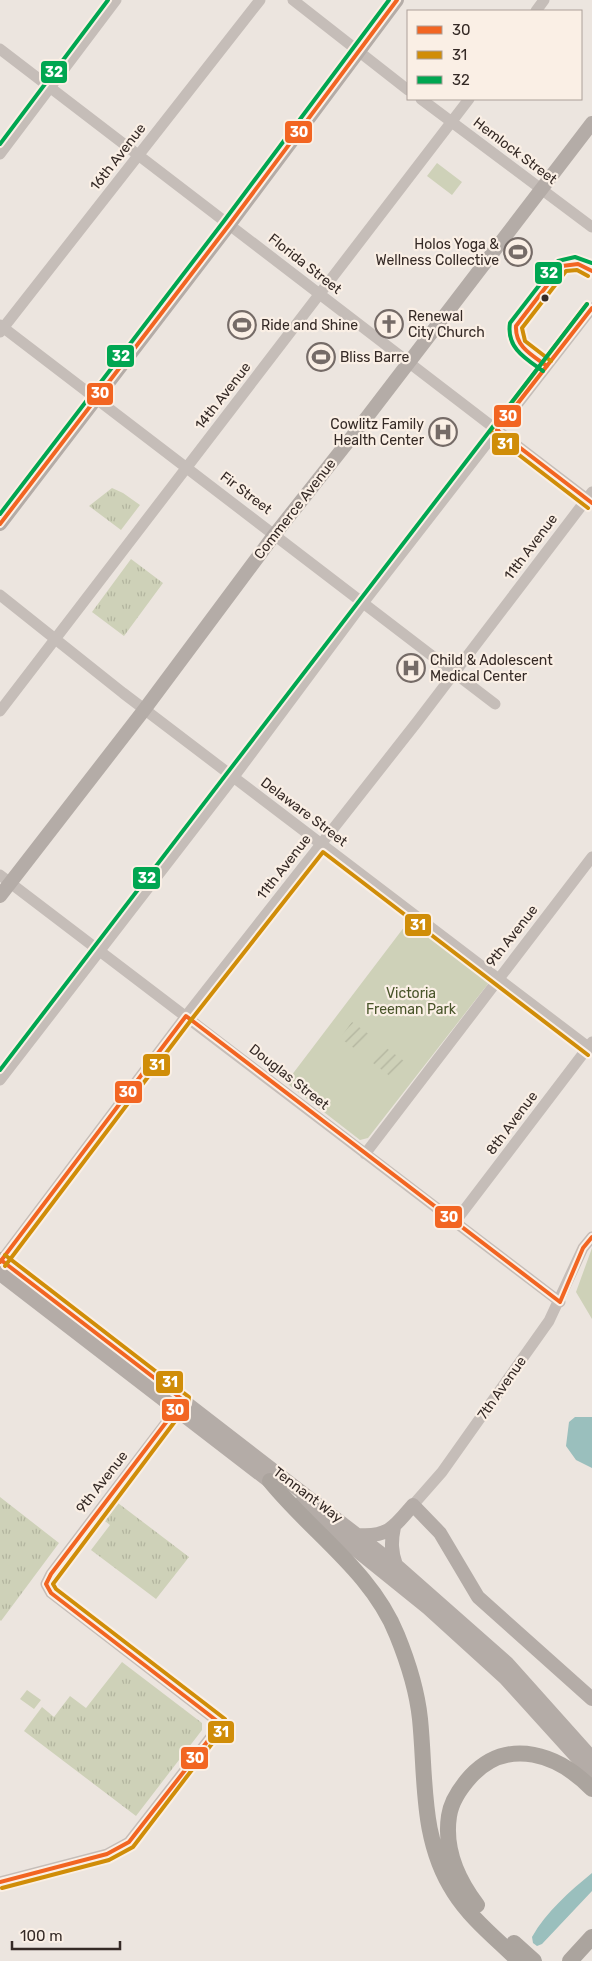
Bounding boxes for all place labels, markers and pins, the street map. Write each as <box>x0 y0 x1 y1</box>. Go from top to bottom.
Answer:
place label: Holos Yoga & Wellness Collective <box>375 236 499 269</box>
sports icon: Holos Yoga & Wellness Collective <box>503 237 533 267</box>
unlabelled marker <box>540 293 550 303</box>
place label: Renewal City Church <box>408 308 485 341</box>
church icon: Renewal City Church <box>374 309 404 339</box>
sports icon: Ride and Shine <box>227 310 257 340</box>
place label: Ride and Shine <box>261 317 358 334</box>
sports icon: Bliss Barre <box>306 342 336 372</box>
place label: Bliss Barre <box>340 349 409 366</box>
place label: Cowlitz Family Health Center <box>330 416 425 449</box>
hospital icon: Cowlitz Family Health Center <box>428 417 458 447</box>
place label: Child & Adolescent Medical Center <box>430 652 553 685</box>
hospital icon: Child & Adolescent Medical Center <box>396 653 426 683</box>

